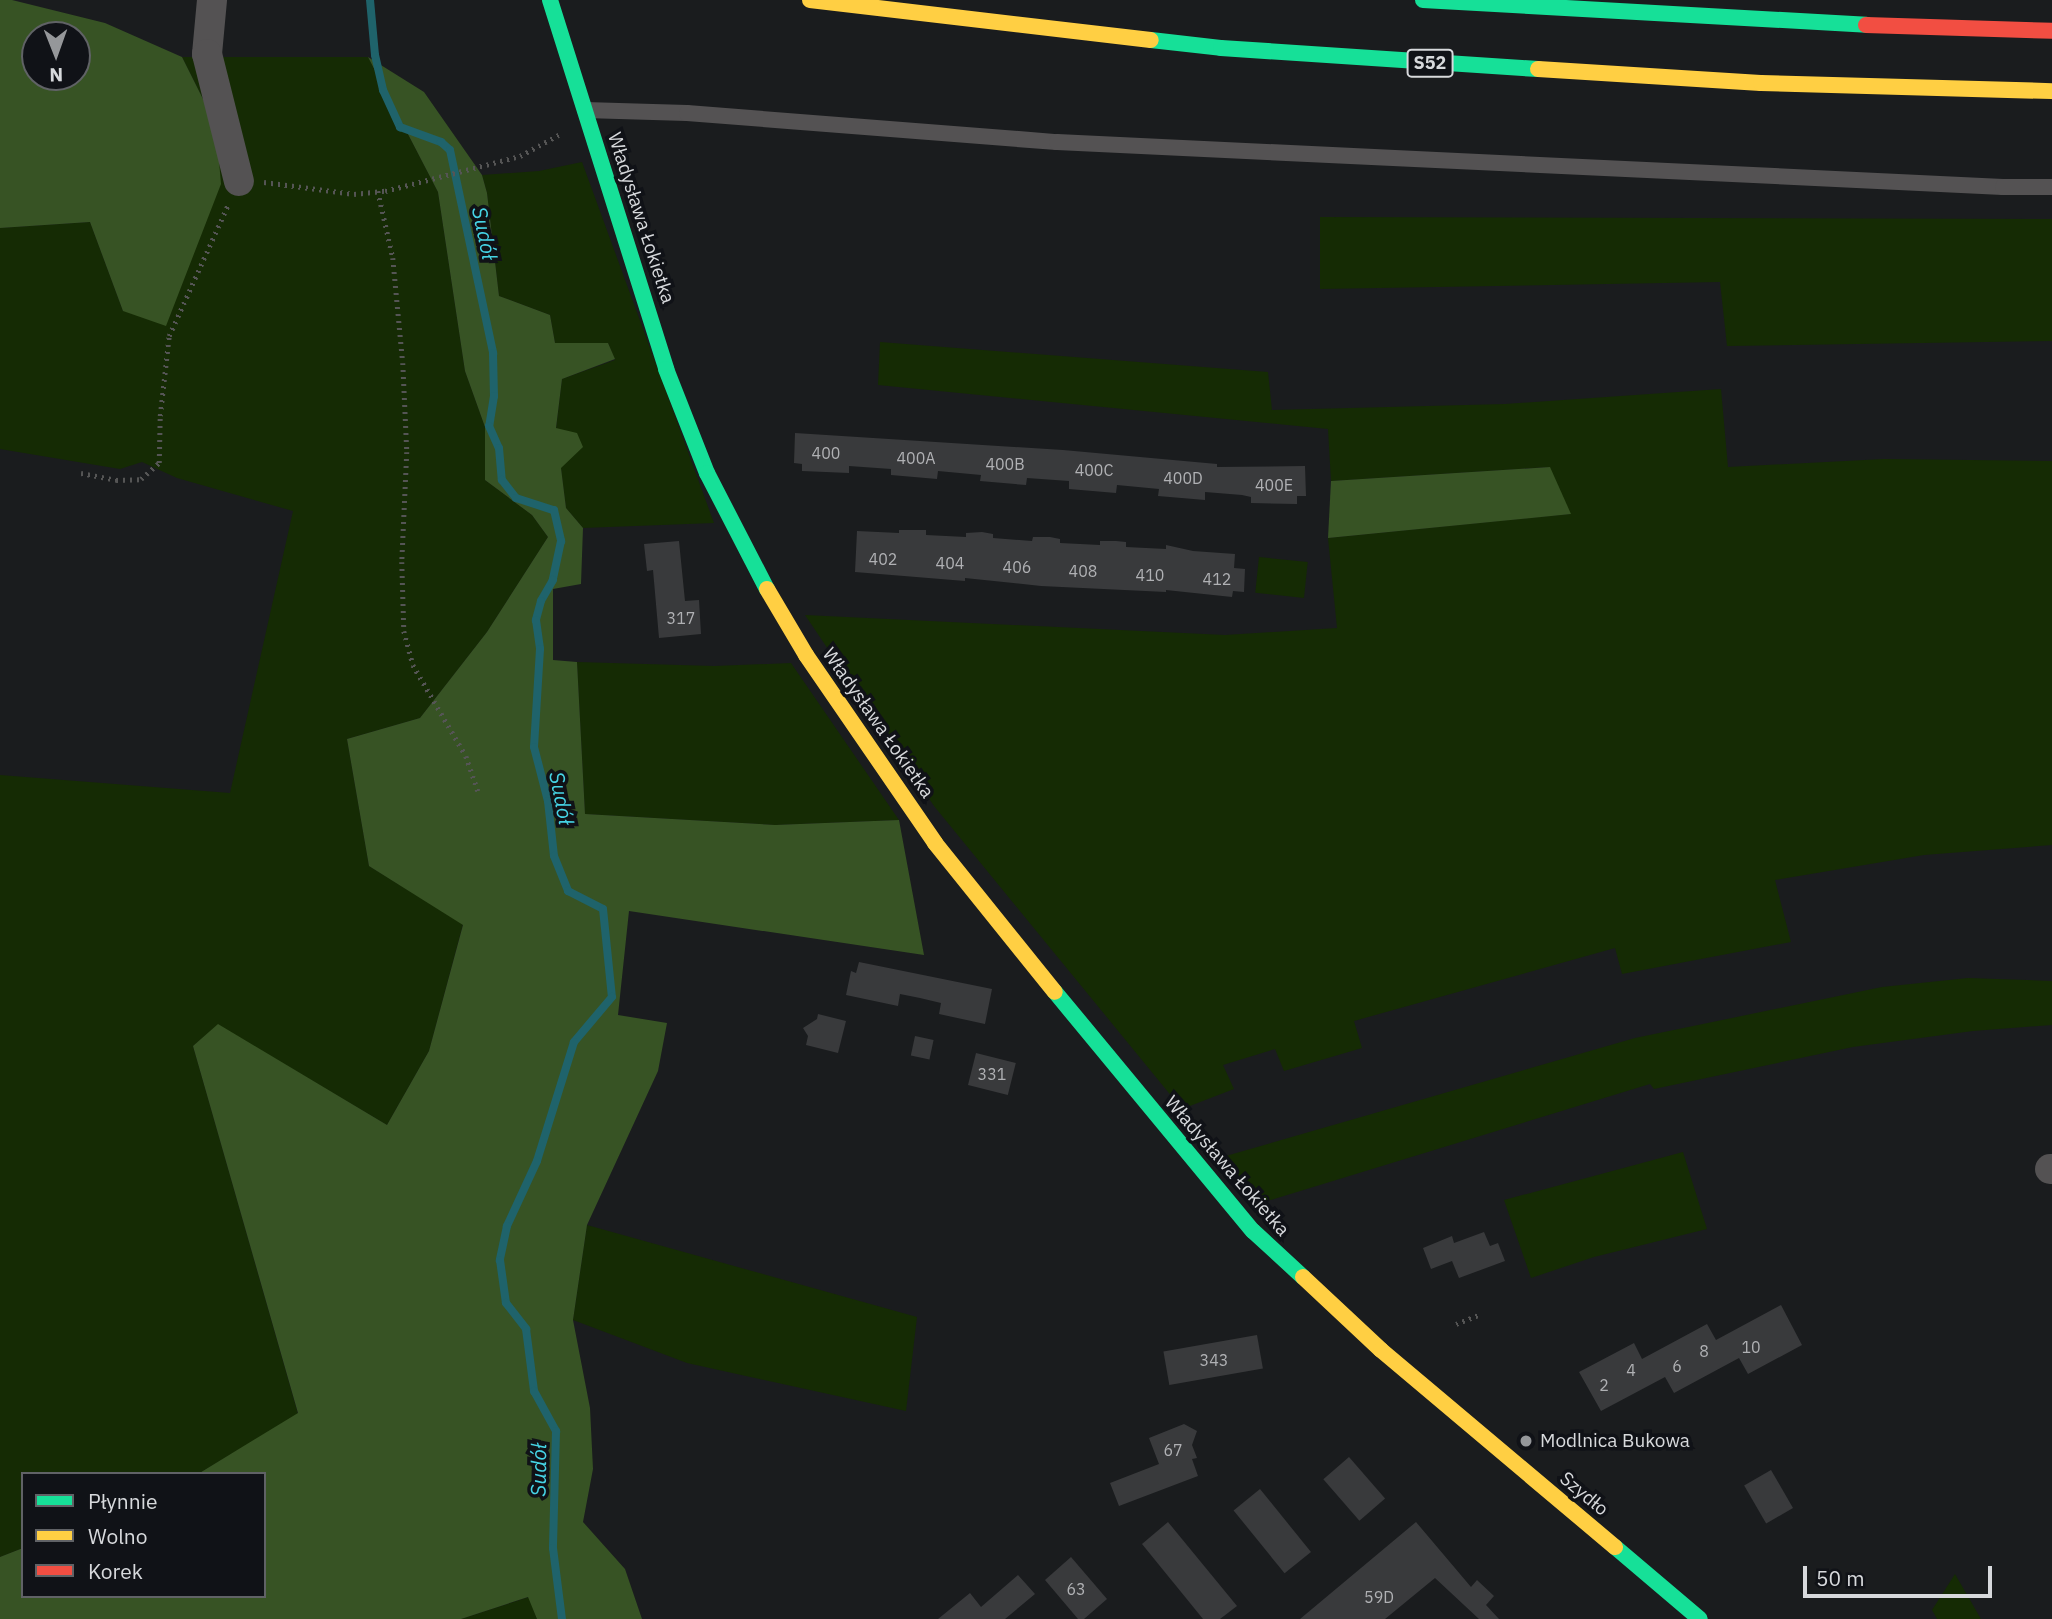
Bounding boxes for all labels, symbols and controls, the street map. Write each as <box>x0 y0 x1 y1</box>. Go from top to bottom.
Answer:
north arrow <box>21 21 91 91</box>
road number: S52 <box>1406 48 1454 78</box>
text: N <box>49 63 63 87</box>
street label: Władysława Łokietka <box>603 130 679 306</box>
water label: Sudół <box>467 204 503 262</box>
house number: 400 <box>812 443 840 463</box>
house number: 400A <box>896 448 936 468</box>
house number: 400B <box>985 454 1025 474</box>
house number: 400C <box>1075 460 1113 480</box>
house number: 400D <box>1163 468 1203 488</box>
house number: 400E <box>1255 475 1293 495</box>
house number: 402 <box>869 549 897 569</box>
house number: 404 <box>936 553 964 573</box>
house number: 406 <box>1003 557 1031 577</box>
house number: 408 <box>1069 561 1097 581</box>
house number: 410 <box>1136 565 1164 585</box>
house number: 412 <box>1203 569 1231 589</box>
house number: 317 <box>667 608 695 628</box>
street label: Władysława Łokietka <box>817 643 939 803</box>
water label: Sudół <box>545 769 579 827</box>
house number: 331 <box>978 1064 1006 1084</box>
street label: Władysława Łokietka <box>1160 1091 1294 1241</box>
house number: 10 <box>1741 1337 1761 1357</box>
house number: 8 <box>1699 1341 1709 1361</box>
house number: 343 <box>1200 1350 1228 1370</box>
house number: 6 <box>1672 1356 1682 1376</box>
house number: 4 <box>1626 1360 1636 1380</box>
house number: 2 <box>1599 1375 1609 1395</box>
place label: Modlnica Bukowa <box>1540 1430 1690 1452</box>
marker: Modlnica Bukowa <box>1518 1433 1534 1449</box>
house number: 67 <box>1163 1440 1183 1460</box>
water label: Sudół <box>525 1443 551 1497</box>
street label: Szydło <box>1555 1467 1613 1521</box>
legend <box>21 1472 266 1598</box>
text: Płynnie <box>88 1487 157 1515</box>
text: Wolno <box>88 1522 148 1550</box>
scale bar <box>1807 1552 1996 1596</box>
text: Korek <box>88 1557 143 1585</box>
text: 50 m <box>1816 1564 1865 1592</box>
house number: 63 <box>1066 1579 1086 1599</box>
house number: 59D <box>1364 1587 1394 1607</box>

